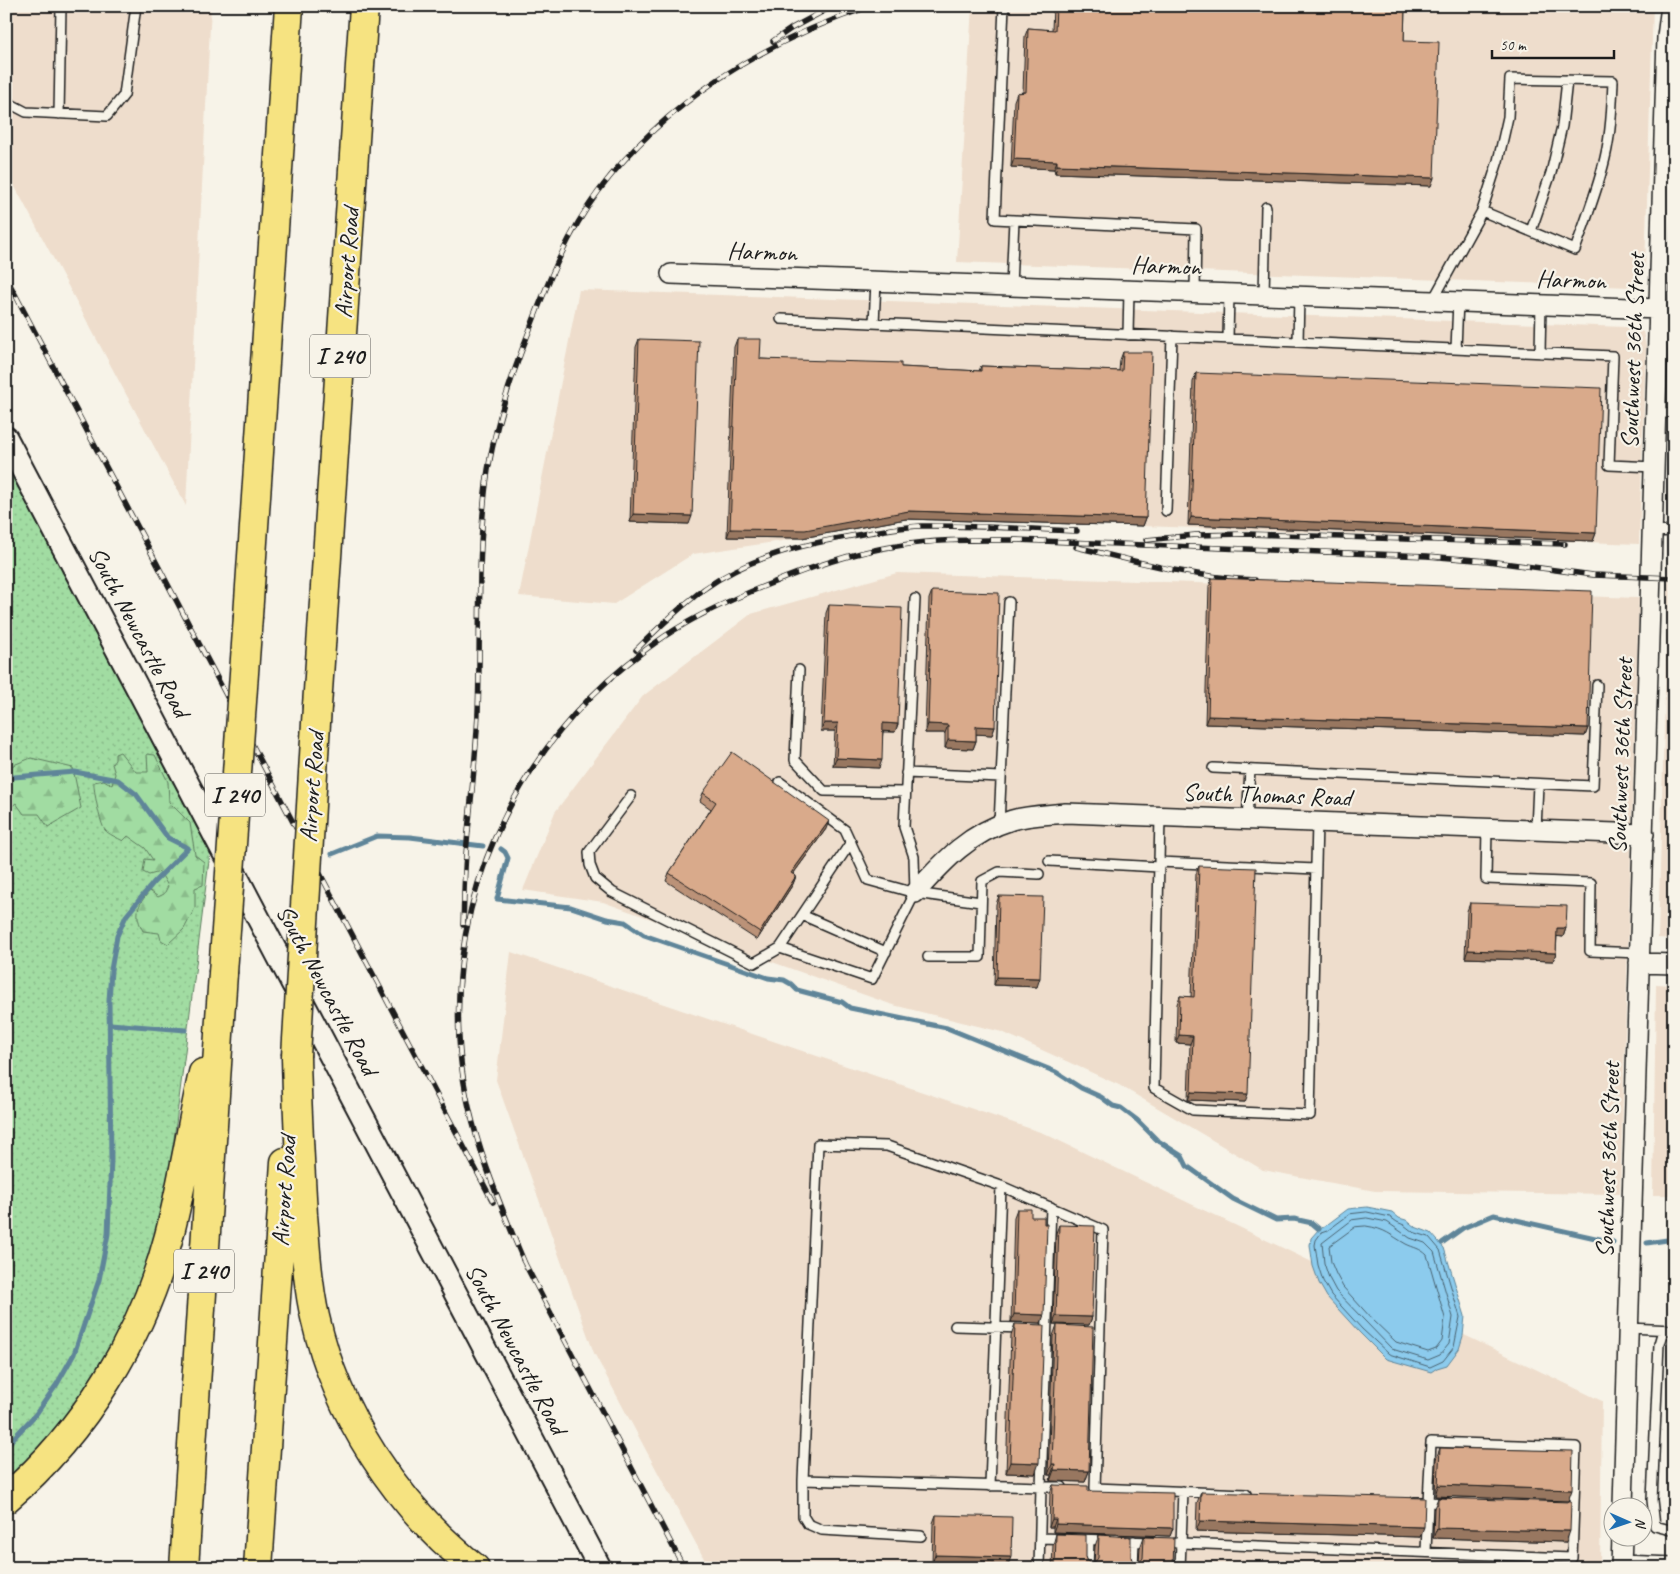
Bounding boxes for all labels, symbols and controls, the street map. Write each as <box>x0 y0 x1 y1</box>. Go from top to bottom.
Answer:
scale bar <box>1492 28 1615 60</box>
text: 50 m <box>1500 36 1527 55</box>
street label: Airport Road <box>327 203 367 319</box>
street label: Harmon <box>727 235 799 269</box>
street label: Harmon <box>1131 249 1203 283</box>
street label: Southwest 36th Street <box>1614 250 1652 449</box>
street label: Harmon <box>1536 263 1608 297</box>
road number: I 240 <box>310 334 370 378</box>
street label: South Newcastle Road <box>81 541 199 726</box>
street label: Southwest 36th Street <box>1602 655 1640 854</box>
street label: Airport Road <box>292 727 332 843</box>
road number: I 240 <box>205 774 265 816</box>
street label: South Thomas Road <box>1182 776 1355 814</box>
street label: South Newcastle Road <box>269 899 387 1084</box>
street label: Southwest 36th Street <box>1589 1059 1627 1258</box>
street label: Airport Road <box>264 1131 304 1247</box>
road number: I 240 <box>174 1250 234 1292</box>
street label: South Newcastle Road <box>458 1258 576 1443</box>
north arrow <box>1602 1496 1652 1546</box>
text: N <box>1632 1518 1649 1529</box>

